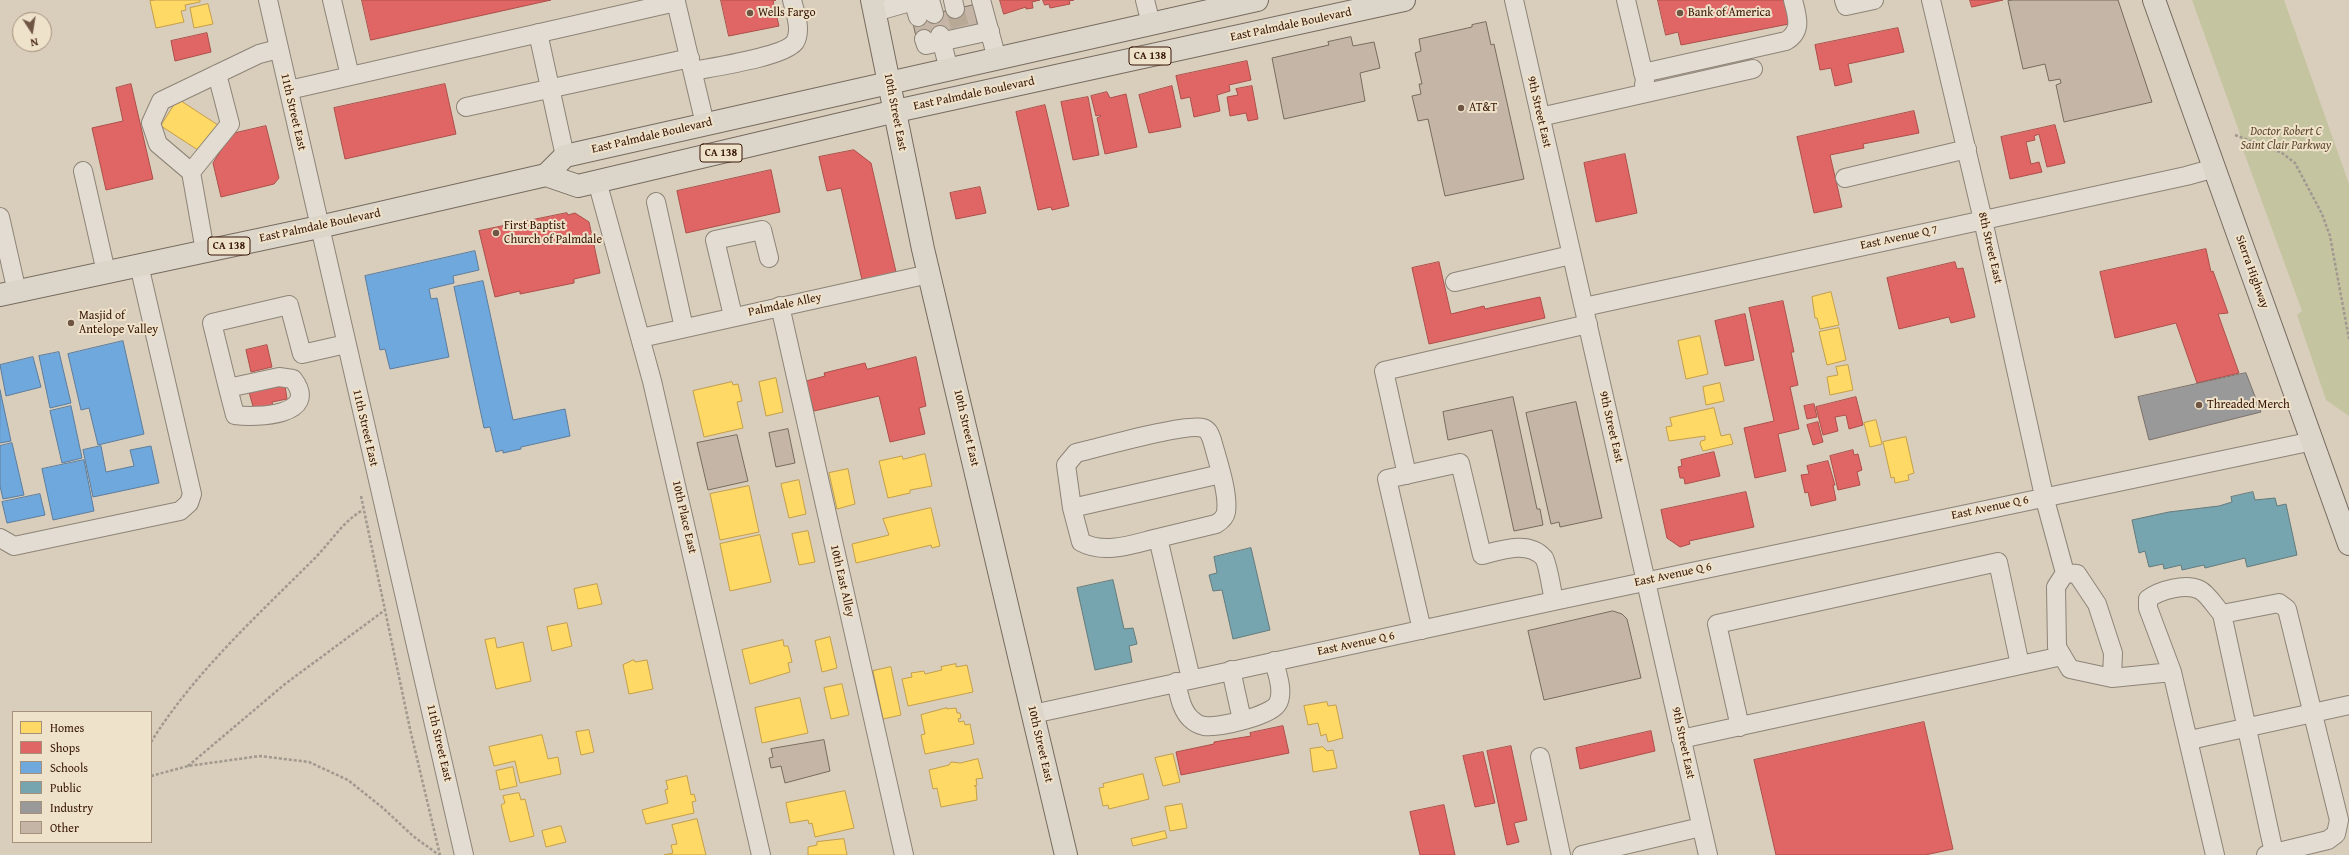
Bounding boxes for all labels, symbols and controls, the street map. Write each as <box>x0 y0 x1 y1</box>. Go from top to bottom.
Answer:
street label: East Palmdale Boulevard <box>1229 5 1353 45</box>
place label: Wells Fargo <box>758 6 816 20</box>
place label: Bank of America <box>1688 6 1771 20</box>
marker: Wells Fargo <box>745 8 755 18</box>
marker: Bank of America <box>1675 8 1685 18</box>
north arrow <box>12 12 52 52</box>
text: N <box>29 34 40 51</box>
road number: CA 138 <box>1129 47 1171 65</box>
street label: 11th Street East <box>277 72 309 152</box>
street label: 10th Street East <box>880 72 910 152</box>
street label: East Palmdale Boulevard <box>912 74 1036 114</box>
street label: 9th Street East <box>1524 75 1554 149</box>
place label: AT&T <box>1469 101 1497 115</box>
marker: AT&T <box>1456 103 1466 113</box>
street label: East Palmdale Boulevard <box>590 115 714 157</box>
park label: Doctor Robert C Saint Clair Parkway <box>2241 125 2331 153</box>
road number: CA 138 <box>700 144 742 162</box>
street label: East Palmdale Boulevard <box>258 206 382 246</box>
street label: 8th Street East <box>1975 211 2005 285</box>
place label: First Baptist Church of Palmdale <box>504 219 602 247</box>
street label: East Avenue Q 7 <box>1859 223 1939 253</box>
marker: First Baptist Church of Palmdale <box>491 228 501 238</box>
street label: Sierra Highway <box>2232 233 2272 311</box>
road number: CA 138 <box>208 237 250 255</box>
street label: Palmdale Alley <box>747 290 823 320</box>
place label: Masjid of Antelope Valley <box>79 309 158 337</box>
marker: Masjid of Antelope Valley <box>66 318 76 328</box>
street label: 11th Street East <box>349 388 381 468</box>
street label: 10th Street East <box>950 388 982 468</box>
street label: 9th Street East <box>1596 390 1626 464</box>
place label: Threaded Merch <box>2207 398 2290 412</box>
marker: Threaded Merch <box>2194 400 2204 410</box>
street label: 10th Place East <box>669 479 699 555</box>
street label: East Avenue Q 6 <box>1950 493 2030 523</box>
street label: 10th East Alley <box>827 543 857 619</box>
street label: East Avenue Q 6 <box>1633 560 1713 590</box>
street label: East Avenue Q 6 <box>1316 629 1396 659</box>
street label: 11th Street East <box>423 703 455 783</box>
street label: 10th Street East <box>1024 704 1056 784</box>
street label: 9th Street East <box>1668 706 1698 780</box>
legend <box>12 711 152 843</box>
text: Homes <box>50 719 84 736</box>
text: Shops <box>50 739 80 756</box>
text: Schools <box>50 759 88 776</box>
text: Public <box>50 779 81 796</box>
text: Industry <box>50 799 93 816</box>
text: Other <box>50 819 79 836</box>

